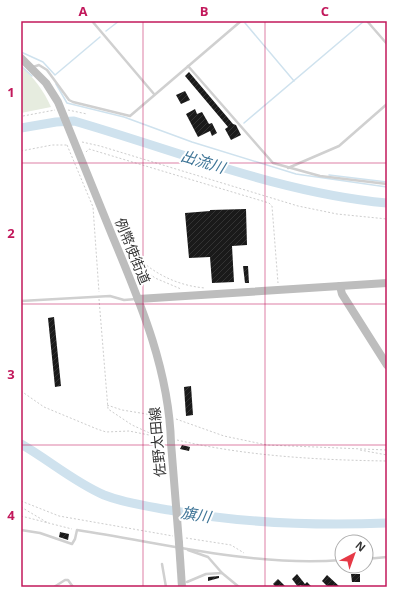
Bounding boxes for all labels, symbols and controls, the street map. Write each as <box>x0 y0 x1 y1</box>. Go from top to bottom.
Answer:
text: A <box>79 2 88 20</box>
text: B <box>200 2 209 20</box>
text: C <box>321 2 329 20</box>
text: 1 <box>7 83 15 101</box>
water label: 出流川 <box>179 145 229 178</box>
street label: 例幣使街道 <box>111 215 155 287</box>
text: 2 <box>7 224 15 242</box>
text: 3 <box>7 365 15 383</box>
street label: 佐野太田線 <box>144 406 170 478</box>
water label: 旗川 <box>180 502 214 527</box>
text: 4 <box>7 506 15 524</box>
north arrow <box>334 534 374 574</box>
text: N <box>353 537 369 555</box>

